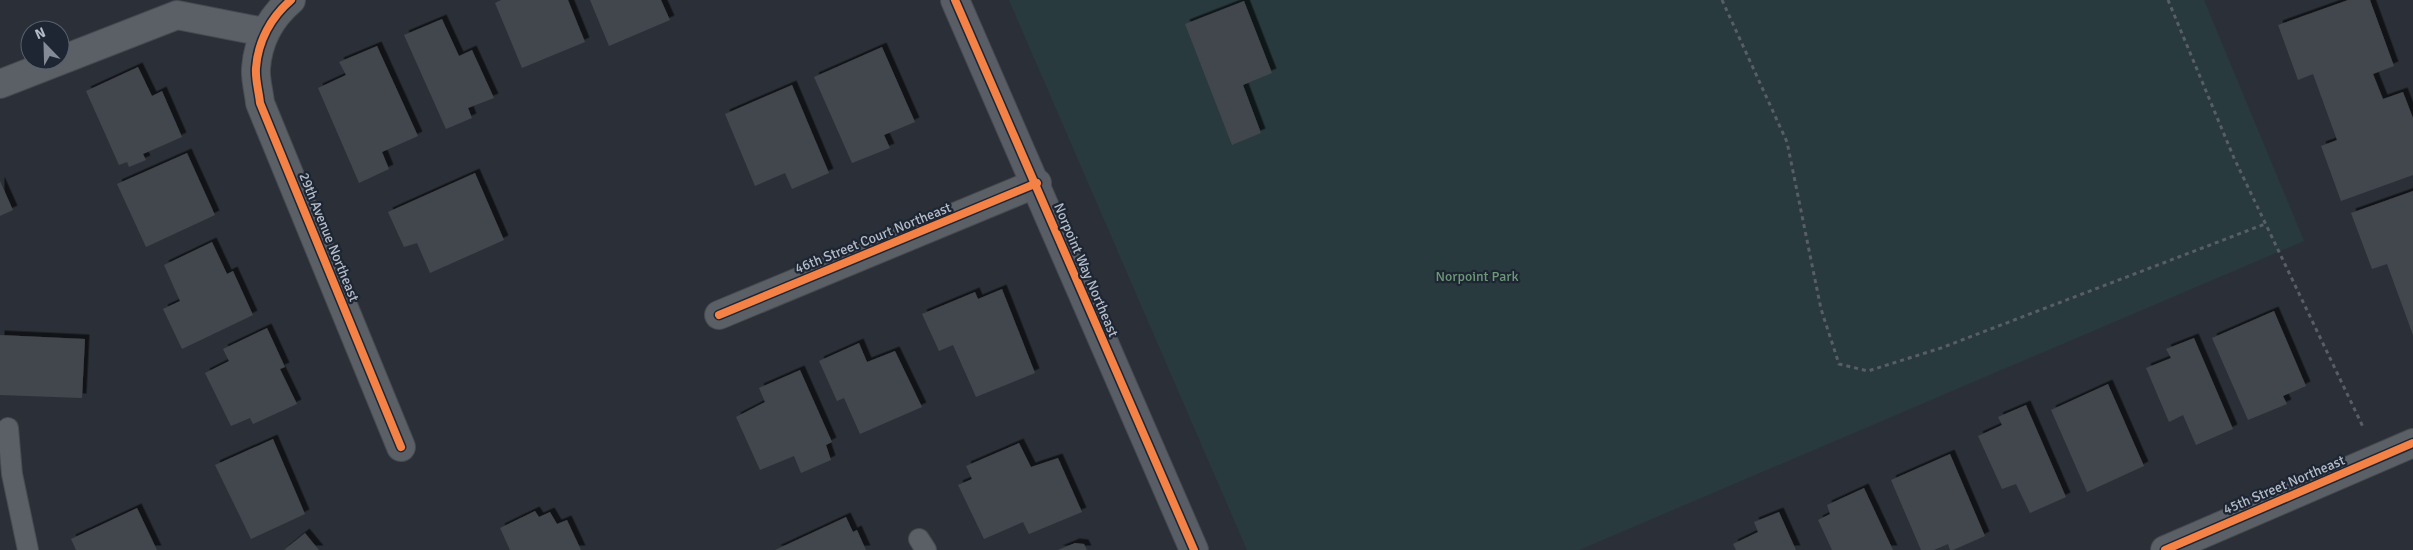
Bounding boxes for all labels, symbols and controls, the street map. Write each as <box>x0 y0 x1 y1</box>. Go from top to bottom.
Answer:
north arrow <box>20 20 70 70</box>
text: N <box>32 24 48 43</box>
street label: 29th Avenue Northeast <box>295 170 363 304</box>
street label: 46th Street Court Northeast <box>792 199 954 277</box>
street label: Norpoint Way Northeast <box>1050 200 1122 340</box>
park label: Norpoint Park <box>1436 268 1518 285</box>
street label: 45th Street Northeast <box>2221 452 2347 518</box>

